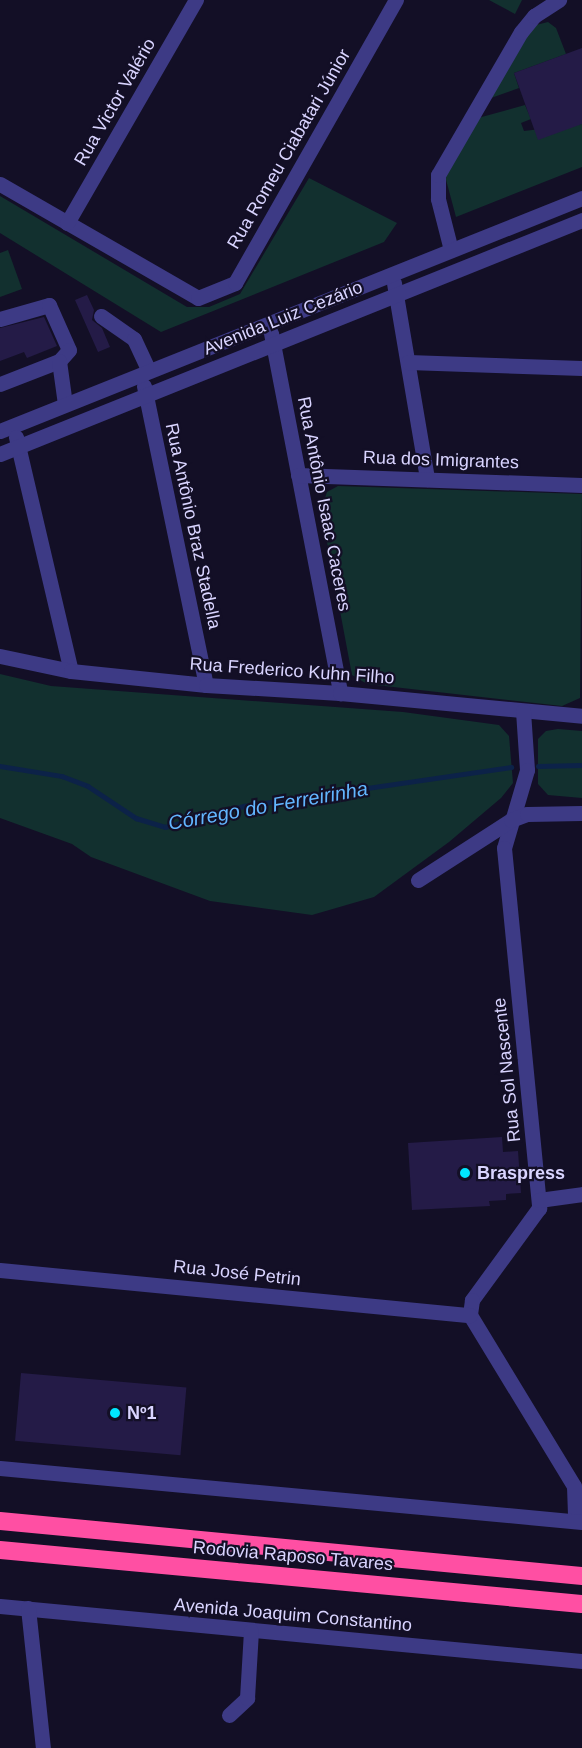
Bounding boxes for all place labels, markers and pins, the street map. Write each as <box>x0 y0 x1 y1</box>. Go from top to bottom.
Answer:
place label: Braspress <box>477 1162 565 1184</box>
marker: Braspress <box>458 1166 472 1180</box>
place label: Nº1 <box>127 1402 157 1424</box>
marker: Nº1 <box>108 1406 122 1420</box>

